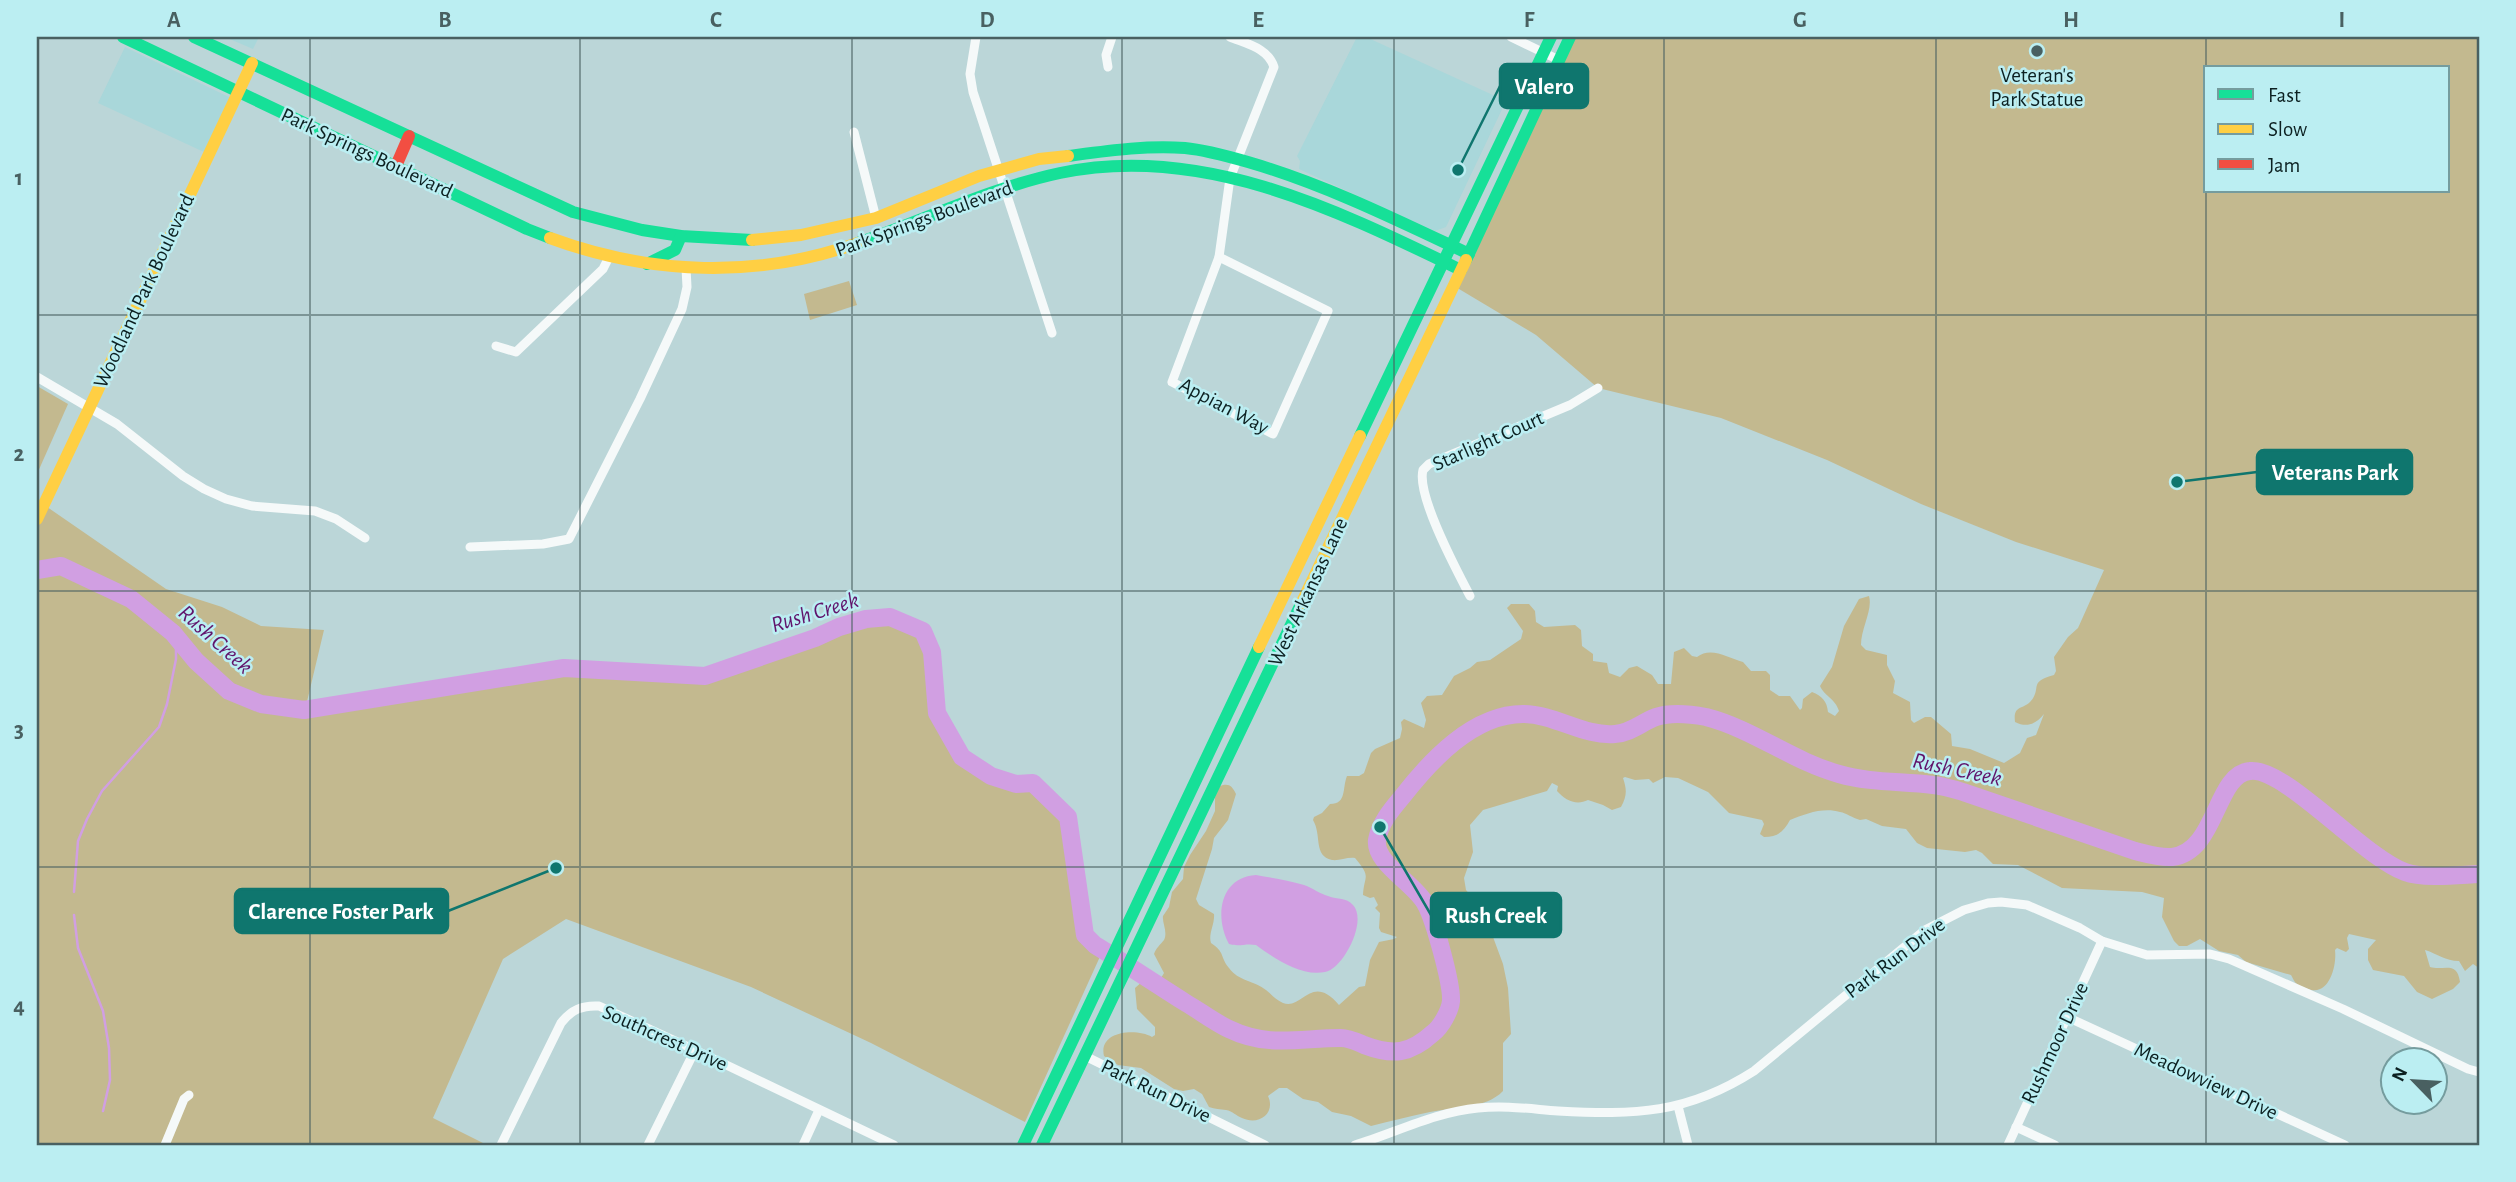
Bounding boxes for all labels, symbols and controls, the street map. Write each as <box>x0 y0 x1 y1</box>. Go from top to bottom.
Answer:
text: A <box>167 9 181 32</box>
text: B <box>438 9 452 32</box>
text: C <box>710 9 722 32</box>
text: D <box>979 9 995 32</box>
text: E <box>1252 9 1264 32</box>
text: F <box>1524 9 1535 32</box>
text: G <box>1793 9 1807 32</box>
text: H <box>2063 9 2079 32</box>
text: I <box>2339 9 2345 32</box>
marker: Veteran's Park Statue <box>2029 43 2045 59</box>
callout: Valero <box>1500 64 1588 108</box>
place label: Veteran's Park Statue <box>1990 65 2084 110</box>
legend <box>2204 66 2450 192</box>
text: Valero <box>1514 76 1574 99</box>
text: Fast <box>2268 85 2301 106</box>
street label: Park Springs Boulevard <box>278 104 456 202</box>
text: Slow <box>2268 119 2307 140</box>
text: Jam <box>2268 155 2300 176</box>
text: 1 <box>15 167 23 190</box>
street label: Park Springs Boulevard <box>833 177 1016 261</box>
street label: Woodland Park Boulevard <box>90 191 198 391</box>
street label: Appian Way <box>1176 374 1272 438</box>
street label: Starlight Court <box>1429 407 1547 475</box>
text: 2 <box>14 443 25 466</box>
callout: Veterans Park <box>2257 450 2412 494</box>
text: Veterans Park <box>2271 462 2399 485</box>
street label: West Arkansas Lane <box>1264 515 1352 669</box>
water label: Rush Creek <box>768 589 862 637</box>
water label: Rush Creek <box>174 601 257 679</box>
text: 3 <box>14 719 24 742</box>
water label: Rush Creek <box>1910 749 2004 791</box>
callout: Clarence Foster Park <box>235 889 448 933</box>
callout: Rush Creek <box>1431 893 1561 937</box>
text: Clarence Foster Park <box>248 901 434 924</box>
text: Rush Creek <box>1445 905 1548 928</box>
street label: Park Run Drive <box>1841 914 1949 1002</box>
street label: Rushmoor Drive <box>2018 979 2092 1107</box>
text: 4 <box>13 995 25 1018</box>
street label: Southcrest Drive <box>599 1001 731 1075</box>
street label: Meadowview Drive <box>2131 1039 2281 1123</box>
north arrow <box>2380 1046 2450 1116</box>
street label: Park Run Drive <box>1098 1055 1214 1127</box>
text: N <box>2389 1064 2411 1084</box>

